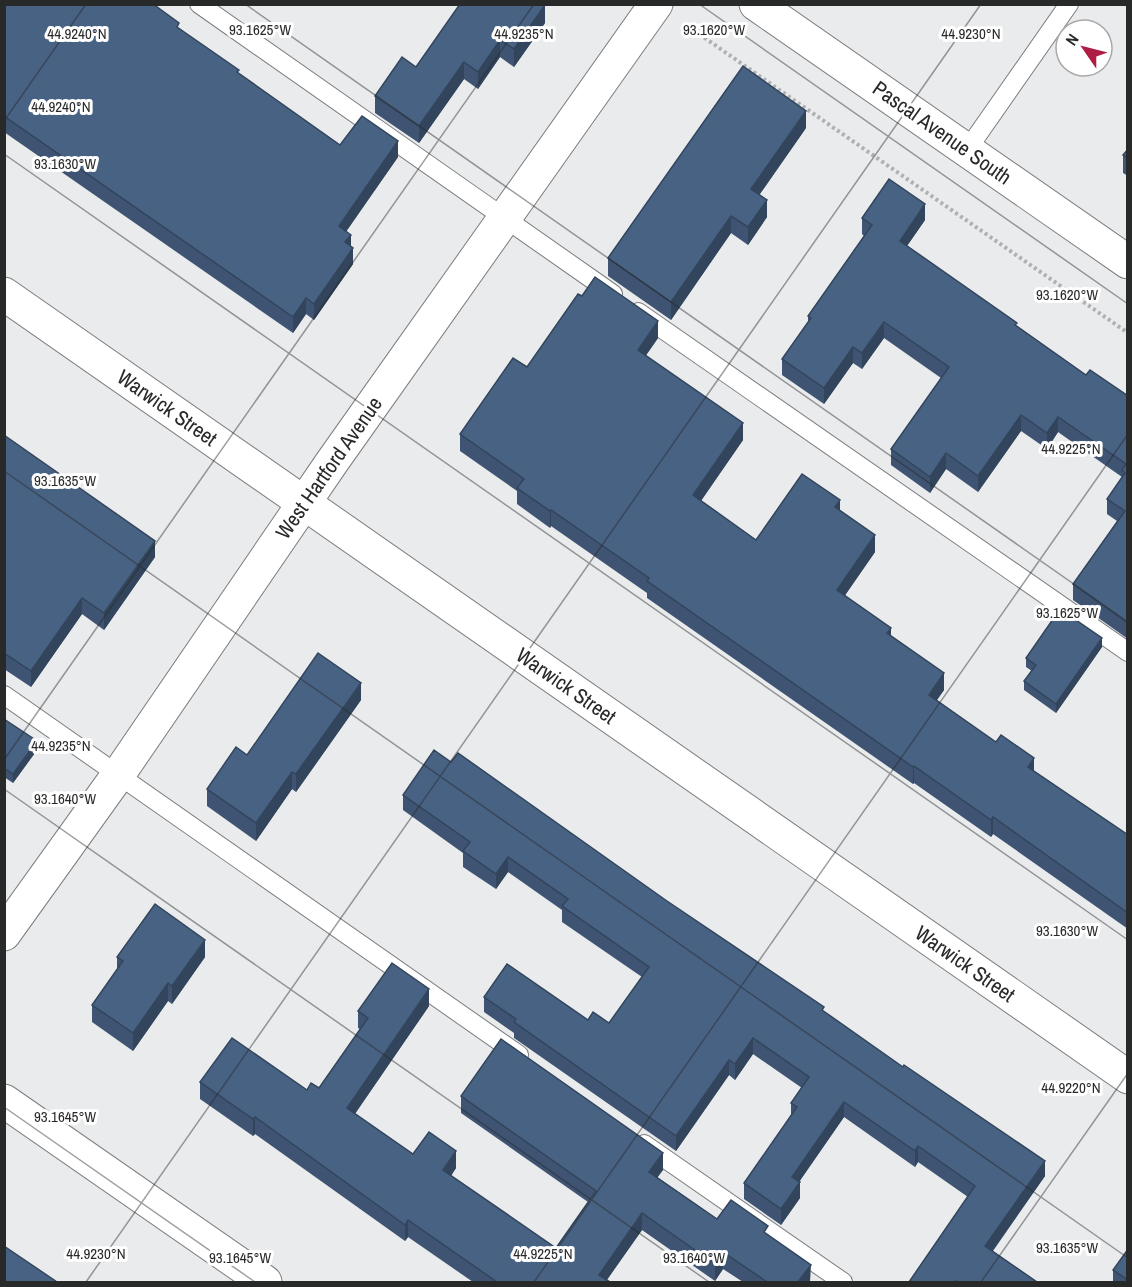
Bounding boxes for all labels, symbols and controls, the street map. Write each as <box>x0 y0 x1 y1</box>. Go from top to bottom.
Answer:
north arrow <box>1054 18 1114 78</box>
text: 93.1625°W <box>229 19 291 40</box>
text: 93.1620°W <box>683 19 745 40</box>
text: 44.9240°N <box>47 23 107 44</box>
text: 44.9235°N <box>494 23 554 44</box>
text: 44.9230°N <box>941 23 1001 44</box>
text: N <box>1060 29 1083 50</box>
street label: Pascal Avenue South <box>867 74 1018 191</box>
text: 44.9240°N <box>31 96 91 117</box>
text: 93.1630°W <box>34 153 96 174</box>
text: 93.1620°W <box>1036 284 1098 305</box>
street label: Warwick Street <box>111 362 223 453</box>
street label: West Hartford Avenue <box>269 391 389 545</box>
text: 44.9225°N <box>1041 438 1101 459</box>
text: 93.1635°W <box>34 470 96 491</box>
text: 93.1625°W <box>1036 602 1098 623</box>
street label: Warwick Street <box>510 640 622 731</box>
text: 44.9235°N <box>31 735 91 756</box>
text: 93.1640°W <box>34 788 96 809</box>
street label: Warwick Street <box>909 918 1021 1009</box>
text: 93.1630°W <box>1036 920 1098 941</box>
text: 44.9220°N <box>1041 1077 1101 1098</box>
text: 93.1645°W <box>34 1106 96 1127</box>
text: 93.1635°W <box>1036 1237 1098 1258</box>
text: 44.9230°N <box>66 1243 126 1264</box>
text: 44.9225°N <box>513 1243 573 1264</box>
text: 93.1645°W <box>209 1247 271 1268</box>
text: 93.1640°W <box>663 1247 725 1268</box>

